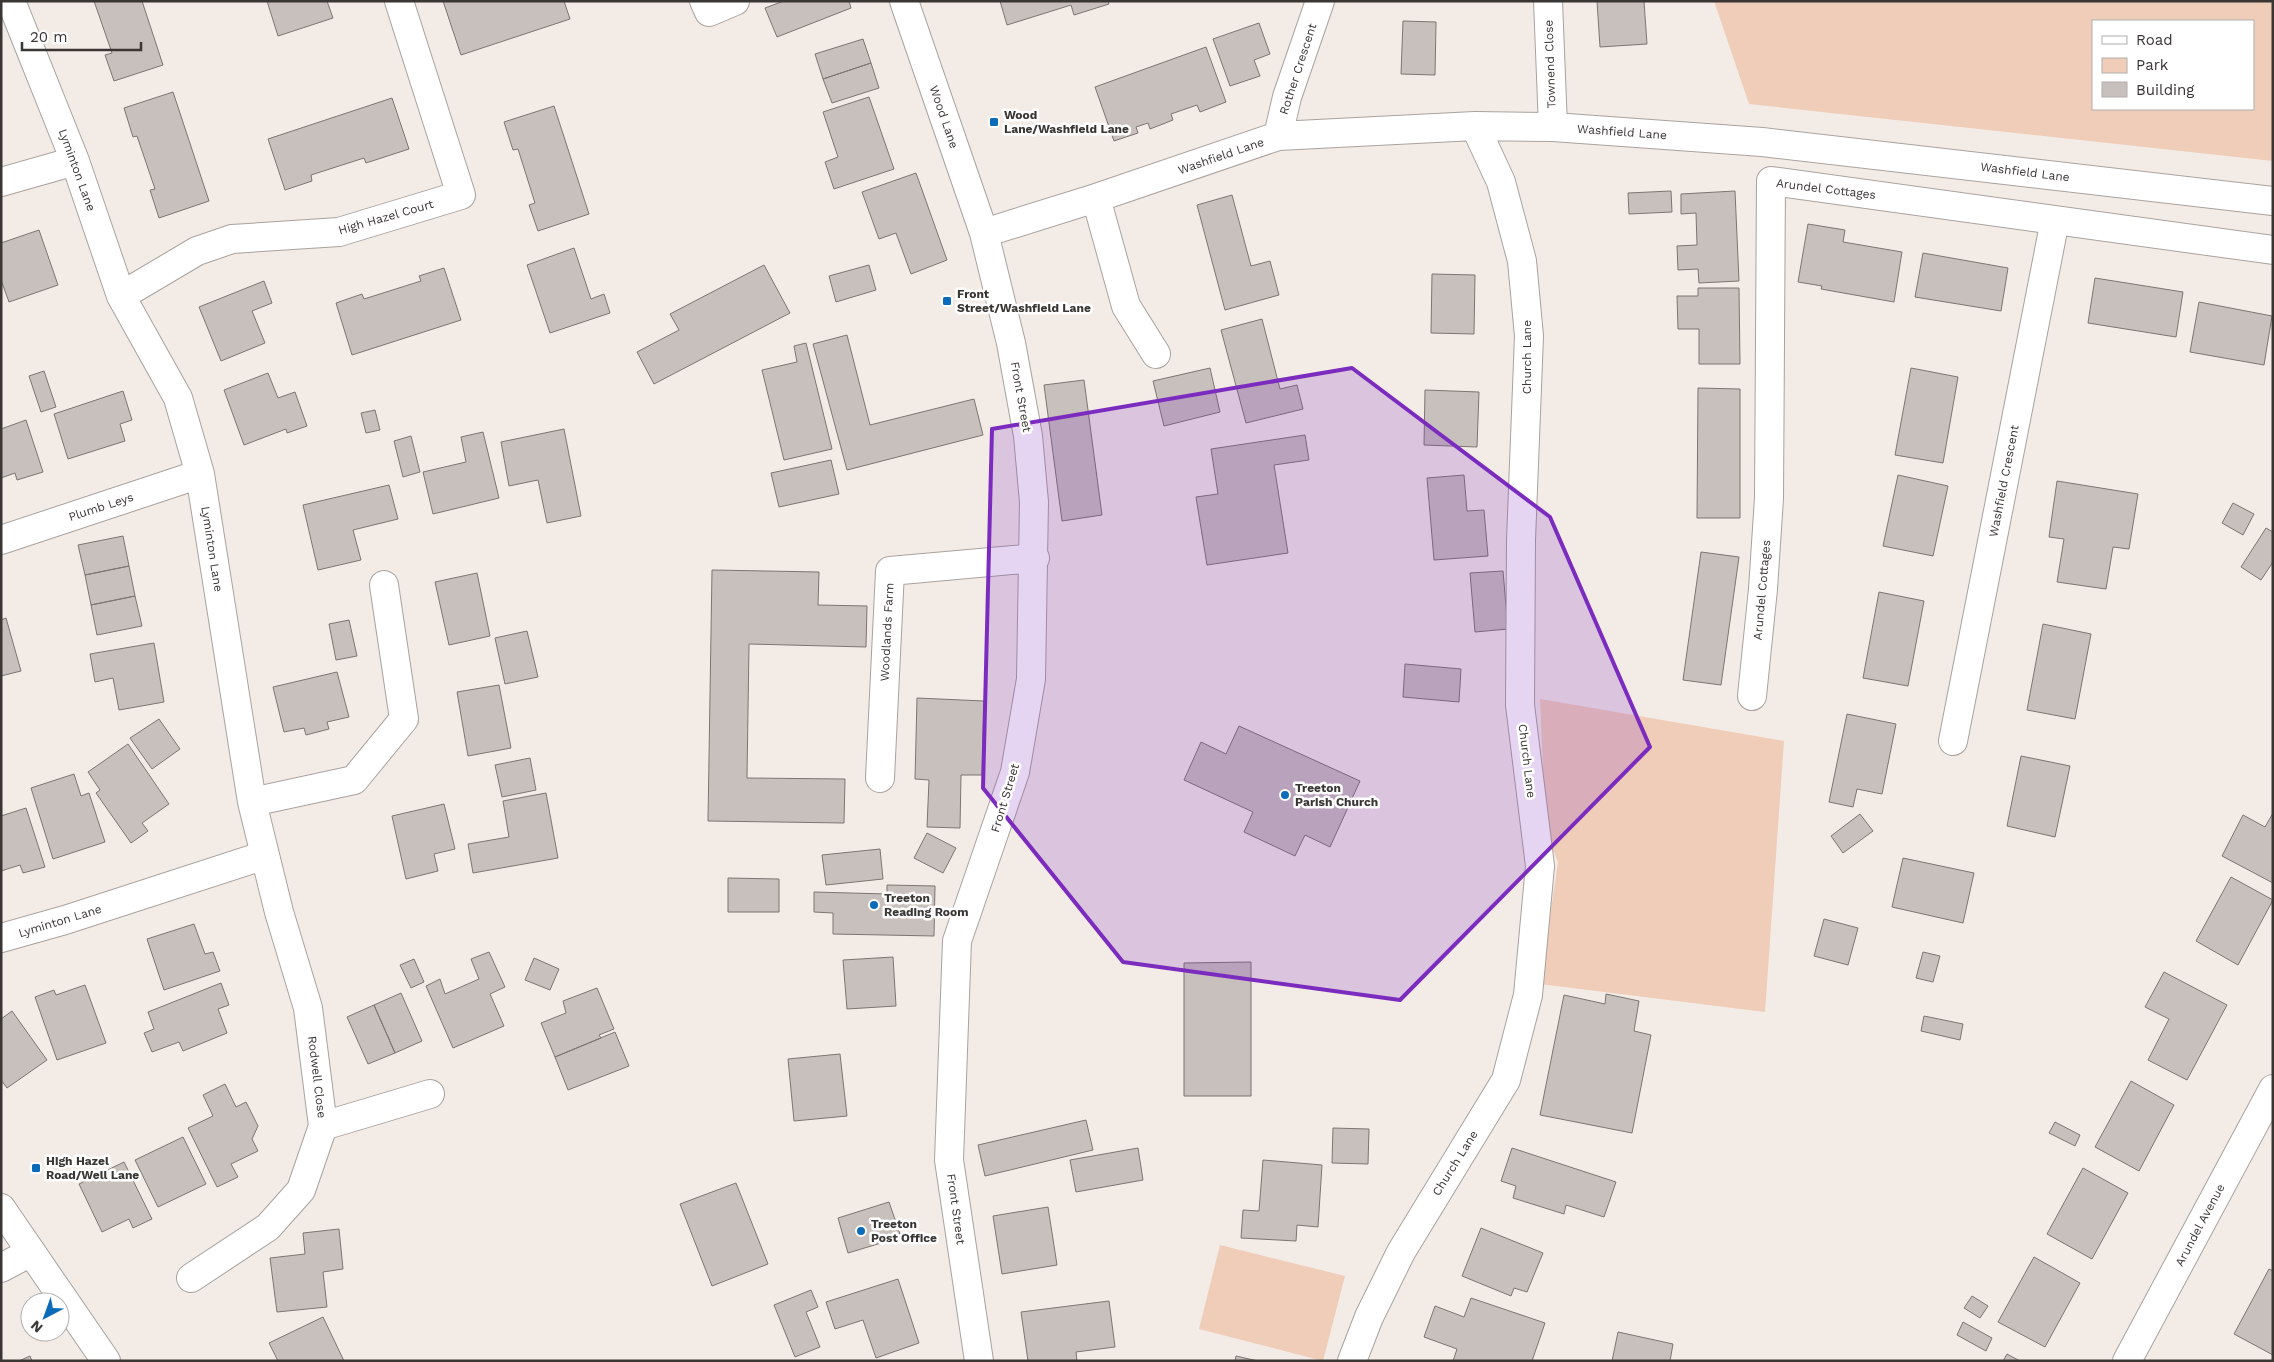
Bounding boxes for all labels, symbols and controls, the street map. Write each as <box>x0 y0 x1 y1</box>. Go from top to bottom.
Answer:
street label: Townend Close <box>1541 19 1559 109</box>
scale bar <box>22 20 141 52</box>
legend <box>2092 20 2254 110</box>
street label: Rother Crescent <box>1277 22 1319 116</box>
text: 20 m <box>30 28 68 46</box>
text: Road <box>2136 31 2173 49</box>
text: Park <box>2136 56 2169 74</box>
text: Building <box>2136 81 2194 99</box>
street label: Wood Lane <box>927 84 961 150</box>
place label: Wood Lane/Washfield Lane <box>1004 108 1129 136</box>
marker: Wood Lane/Washfield Lane <box>988 116 1000 128</box>
street label: Washfield Lane <box>1577 122 1667 142</box>
street label: Lyminton Lane <box>56 127 98 213</box>
street label: Washfield Lane <box>1176 135 1266 177</box>
street label: Washfield Lane <box>1980 160 2071 184</box>
street label: Arundel Cottages <box>1775 176 1877 202</box>
street label: High Hazel Court <box>337 197 435 237</box>
place label: Front Street/Washfield Lane <box>957 287 1091 315</box>
marker: Front Street/Washfield Lane <box>941 295 953 307</box>
street label: Church Lane <box>1520 320 1534 394</box>
street label: Front Street <box>1008 361 1034 433</box>
street label: Washfield Crescent <box>1986 424 2022 538</box>
street label: Plumb Leys <box>67 490 135 524</box>
street label: Lyminton Lane <box>198 505 226 593</box>
street label: Arundel Cottages <box>1751 539 1773 641</box>
street label: Woodlands Farm <box>877 582 897 682</box>
street label: Church Lane <box>1516 723 1538 799</box>
street label: Front Street <box>988 762 1022 834</box>
place label: Treeton Parish Church <box>1295 781 1378 809</box>
marker: Treeton Parish Church <box>1279 789 1291 801</box>
place label: Treeton Reading Room <box>884 891 969 919</box>
marker: Treeton Reading Room <box>868 899 880 911</box>
street label: Lyminton Lane <box>17 902 103 940</box>
street label: Rodwell Close <box>305 1035 329 1119</box>
street label: Church Lane <box>1429 1128 1481 1198</box>
place label: High Hazel Road/Well Lane <box>46 1154 139 1182</box>
marker: High Hazel Road/Well Lane <box>30 1162 42 1174</box>
street label: Front Street <box>944 1173 968 1245</box>
street label: Arundel Avenue <box>2172 1181 2228 1269</box>
place label: Treeton Post Office <box>871 1217 937 1245</box>
marker: Treeton Post Office <box>855 1225 867 1237</box>
north arrow <box>20 1292 70 1342</box>
text: N <box>27 1317 46 1336</box>

